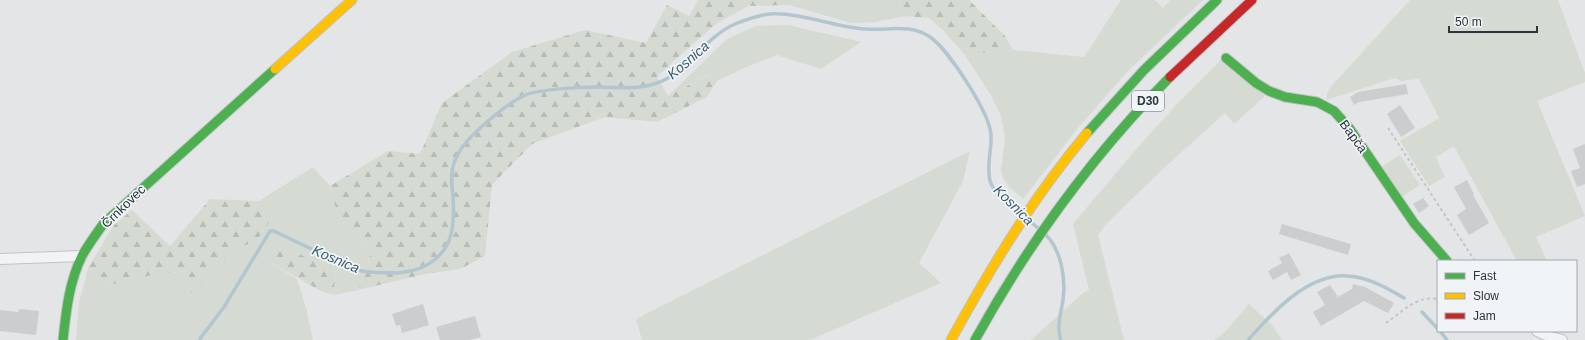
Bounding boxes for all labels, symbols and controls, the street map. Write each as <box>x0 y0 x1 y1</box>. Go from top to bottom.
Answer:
scale bar <box>1449 8 1537 34</box>
text: 50 m <box>1455 15 1482 29</box>
water label: Kosnica <box>664 37 712 82</box>
road number: D30 <box>1132 91 1164 111</box>
street label: Bapča <box>1337 117 1371 156</box>
street label: Črnkovec <box>98 182 149 231</box>
water label: Kosnica <box>991 182 1037 228</box>
water label: Kosnica <box>310 242 362 276</box>
legend <box>1437 260 1577 332</box>
text: Fast <box>1473 269 1497 283</box>
text: Slow <box>1473 289 1499 303</box>
text: Jam <box>1473 309 1496 323</box>

